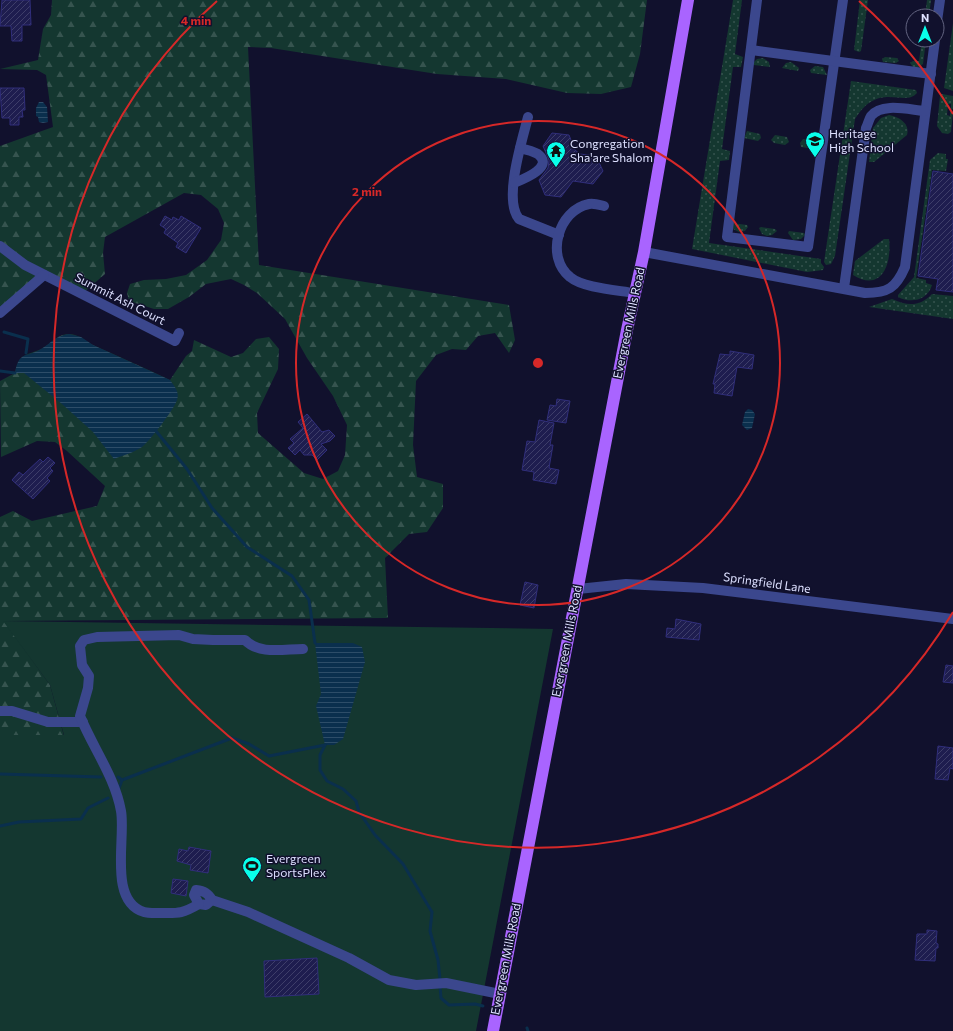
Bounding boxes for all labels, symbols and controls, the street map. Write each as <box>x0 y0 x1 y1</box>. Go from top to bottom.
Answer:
north arrow <box>905 8 945 48</box>
text: N <box>921 11 929 24</box>
text: 4 min <box>181 13 211 27</box>
place label: Heritage High School <box>829 126 894 154</box>
school or university icon: Heritage High School <box>804 130 826 158</box>
place label: Congregation Sha'are Shalom <box>570 136 653 164</box>
temple icon: Congregation Sha'are Shalom <box>545 140 567 168</box>
text: 2 min <box>352 184 382 198</box>
street label: Evergreen Mills Road <box>609 266 647 380</box>
street label: Summit Ash Court <box>73 269 168 327</box>
centre of rings <box>531 356 545 370</box>
street label: Springfield Lane <box>723 569 812 595</box>
street label: Evergreen Mills Road <box>548 584 584 698</box>
place label: Evergreen SportsPlex <box>266 851 326 879</box>
sports icon: Evergreen SportsPlex <box>241 855 263 883</box>
street label: Evergreen Mills Road <box>487 902 523 1016</box>

